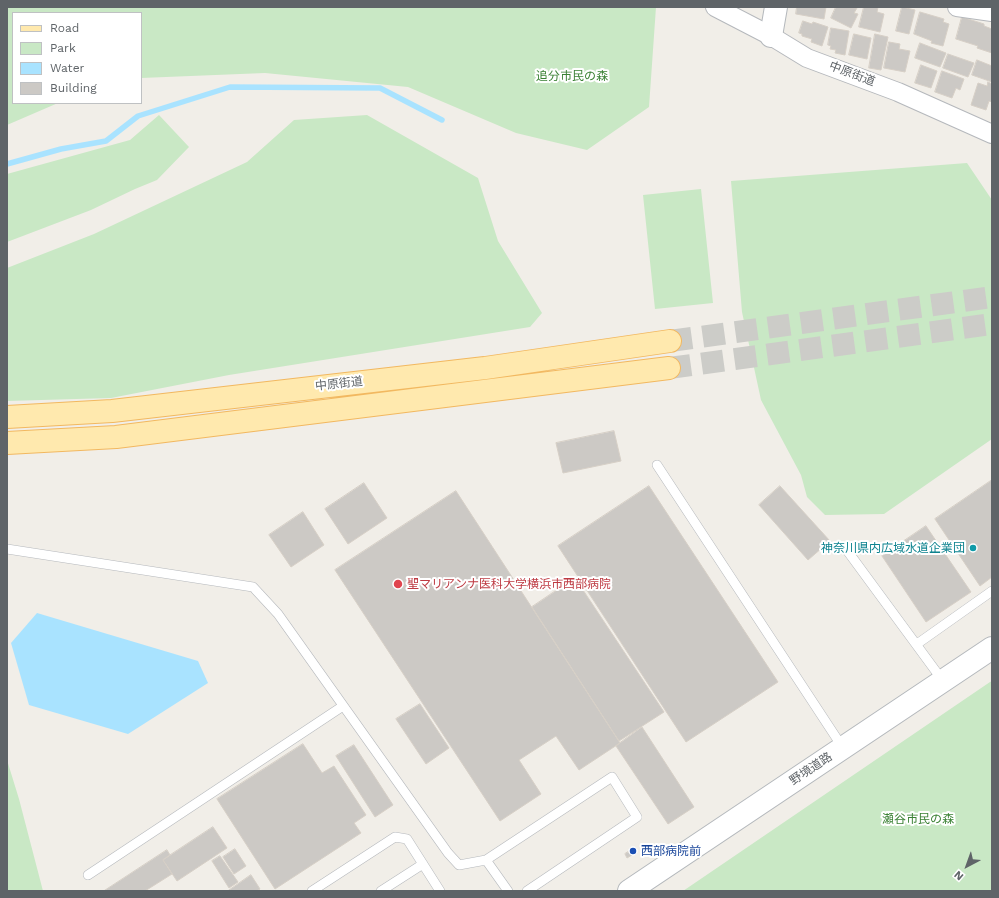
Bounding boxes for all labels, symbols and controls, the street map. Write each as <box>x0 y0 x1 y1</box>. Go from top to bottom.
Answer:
legend <box>12 12 142 104</box>
text: Road <box>50 21 79 35</box>
text: Park <box>50 41 76 55</box>
street label: 中原街道 <box>827 59 877 89</box>
text: Water <box>50 61 84 75</box>
park label: 追分市民の森 <box>536 69 608 83</box>
text: Building <box>50 81 97 95</box>
street label: 中原街道 <box>314 374 364 394</box>
place label: 神奈川県内広域水道企業団 <box>821 541 965 555</box>
marker: 神奈川県内広域水道企業団 <box>968 543 978 553</box>
place label: 聖マリアンナ医科大学横浜市西部病院 <box>407 577 611 591</box>
marker: 聖マリアンナ医科大学横浜市西部病院 <box>392 578 404 590</box>
street label: 野境道路 <box>787 750 835 788</box>
park label: 瀬谷市民の森 <box>882 812 954 826</box>
place label: 西部病院前 <box>641 844 701 858</box>
marker: 西部病院前 <box>628 846 638 856</box>
north arrow <box>947 846 987 886</box>
text: N <box>951 868 966 883</box>

